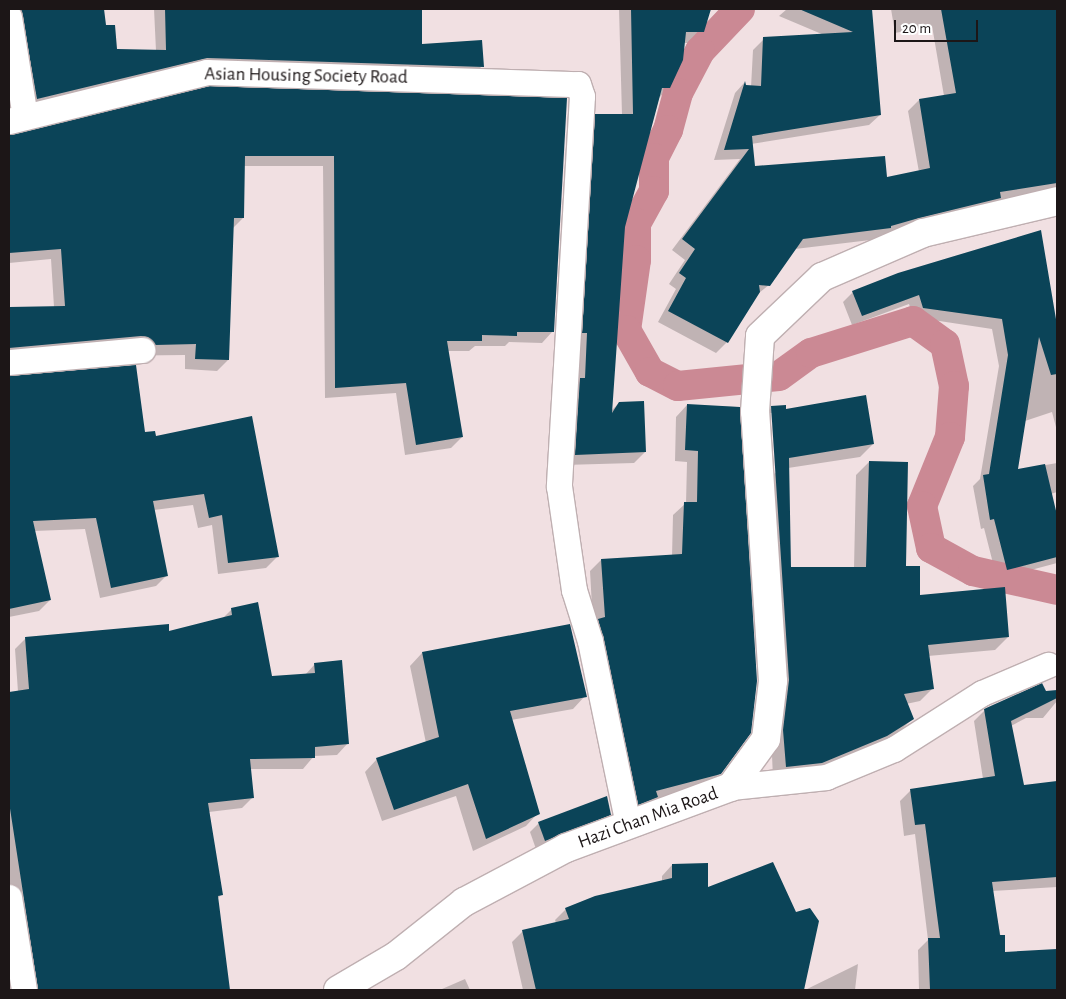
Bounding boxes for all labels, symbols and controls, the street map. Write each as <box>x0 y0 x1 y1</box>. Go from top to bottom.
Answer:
scale bar <box>896 10 980 42</box>
text: 20 m <box>902 21 931 36</box>
street label: Asian Housing Society Road <box>204 63 408 89</box>
street label: Hazi Chan Mia Road <box>575 782 721 854</box>

